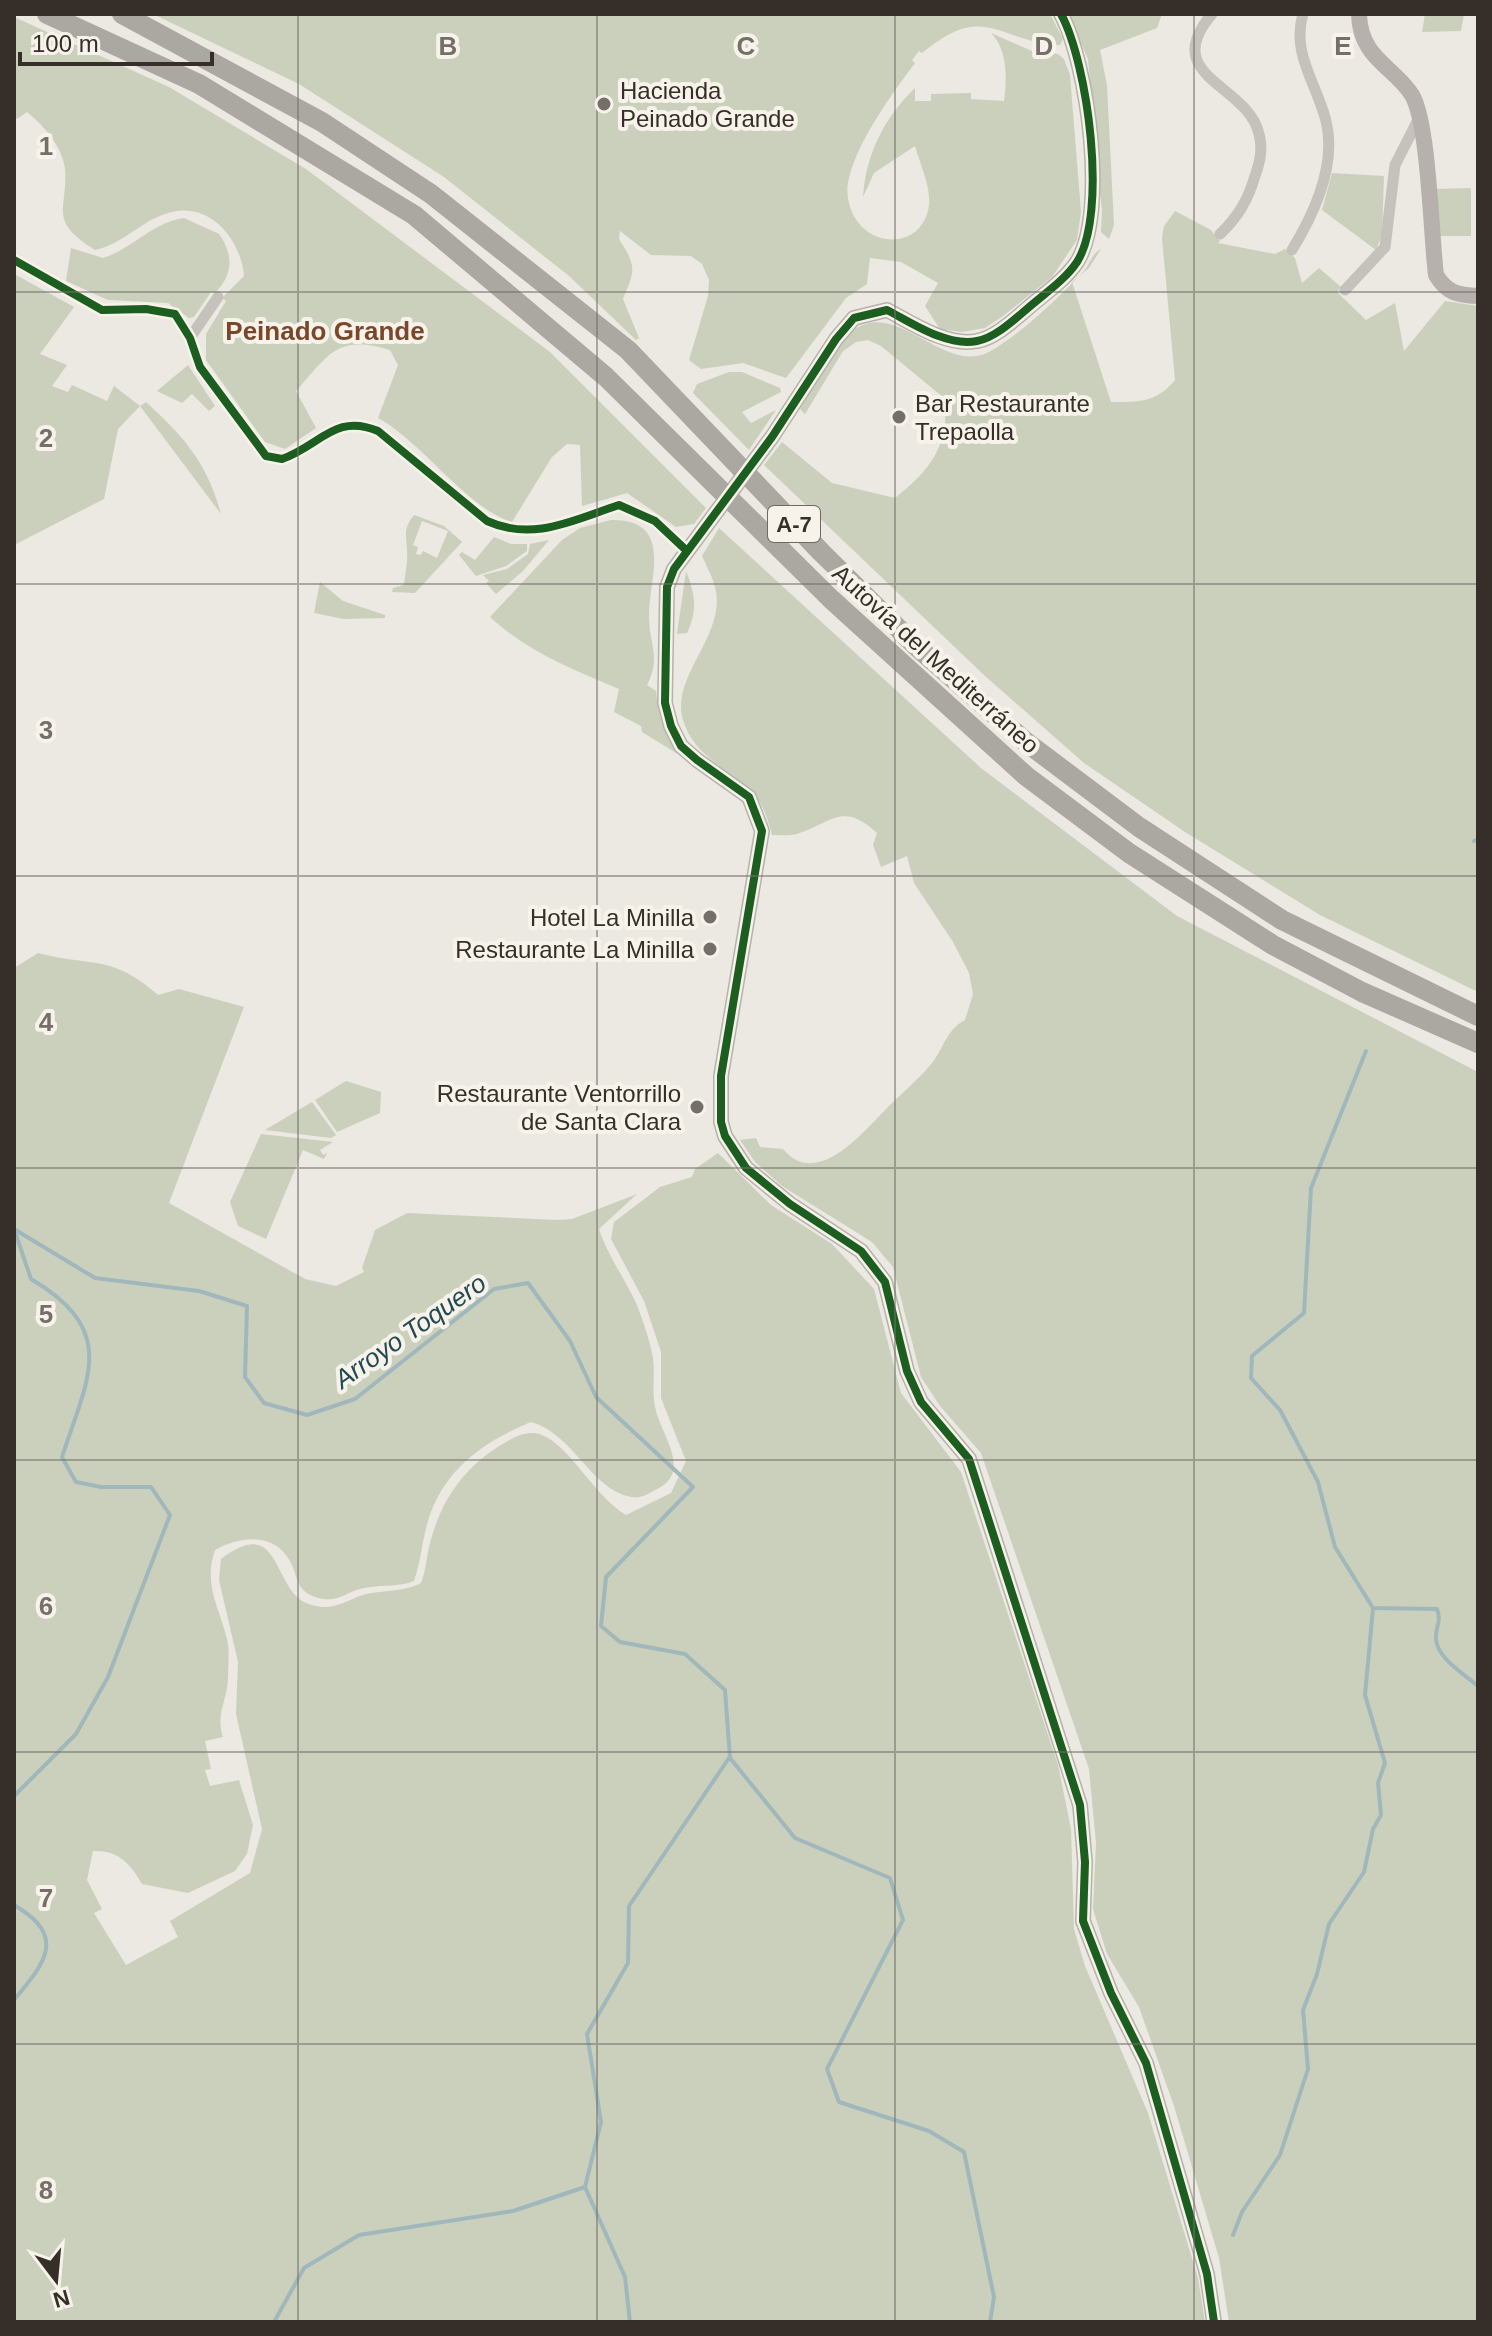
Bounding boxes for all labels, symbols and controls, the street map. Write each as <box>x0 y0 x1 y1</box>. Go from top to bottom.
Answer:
scale bar <box>20 16 212 66</box>
text: 100 m <box>32 30 99 57</box>
text: B <box>439 31 457 61</box>
text: C <box>737 31 756 61</box>
text: D <box>1035 31 1053 61</box>
text: E <box>1334 31 1352 61</box>
place label: Hacienda Peinado Grande <box>620 77 795 132</box>
marker: Hacienda Peinado Grande <box>595 95 613 113</box>
text: 1 <box>39 131 53 161</box>
district label: Peinado Grande <box>225 316 425 346</box>
place label: Bar Restaurante Trepaolla <box>915 390 1090 445</box>
marker: Bar Restaurante Trepaolla <box>890 408 908 426</box>
text: 2 <box>39 423 53 453</box>
road number: A-7 <box>768 506 820 542</box>
street label: Autovía del Mediterráneo <box>827 559 1045 759</box>
text: 3 <box>39 715 53 745</box>
place label: Hotel La Minilla <box>530 904 695 931</box>
marker: Hotel La Minilla <box>701 908 719 926</box>
place label: Restaurante La Minilla <box>455 936 695 963</box>
marker: Restaurante La Minilla <box>701 940 719 958</box>
text: 4 <box>39 1007 54 1037</box>
place label: Restaurante Ventorrillo de Santa Clara <box>437 1080 682 1135</box>
marker: Restaurante Ventorrillo de Santa Clara <box>688 1098 706 1116</box>
water label: Arroyo Toquero <box>327 1268 492 1396</box>
text: 5 <box>39 1299 53 1329</box>
text: 6 <box>39 1591 53 1621</box>
text: 7 <box>39 1883 53 1913</box>
text: 8 <box>39 2175 53 2205</box>
north arrow <box>16 2240 96 2320</box>
text: N <box>50 2285 72 2313</box>

